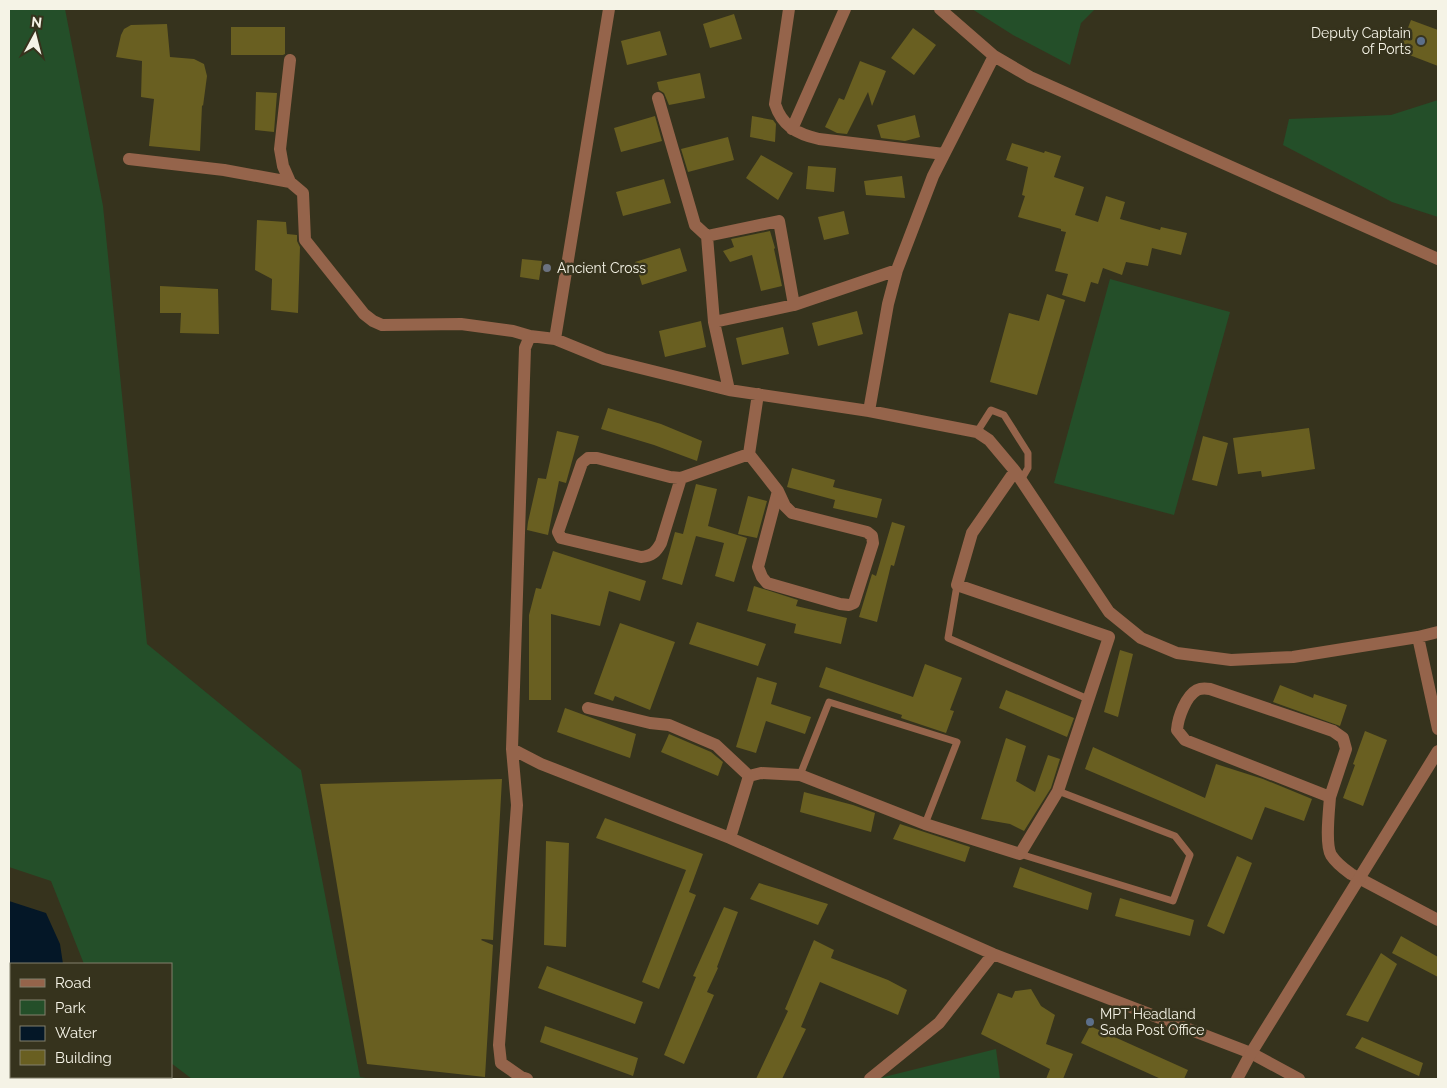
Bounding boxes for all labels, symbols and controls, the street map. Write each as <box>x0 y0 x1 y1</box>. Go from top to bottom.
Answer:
north arrow <box>10 10 60 60</box>
text: N <box>30 14 43 31</box>
place label: Deputy Captain of Ports <box>1311 25 1411 57</box>
marker: Deputy Captain of Ports <box>1415 35 1427 47</box>
place label: Ancient Cross <box>557 260 646 276</box>
marker: Ancient Cross <box>541 262 553 274</box>
legend <box>10 963 172 1078</box>
text: Road <box>55 974 91 992</box>
text: Park <box>55 999 86 1017</box>
place label: MPT Headland Sada Post Office <box>1100 1006 1205 1038</box>
marker: MPT Headland Sada Post Office <box>1084 1016 1096 1028</box>
text: Water <box>55 1024 98 1042</box>
text: Building <box>55 1049 112 1067</box>

